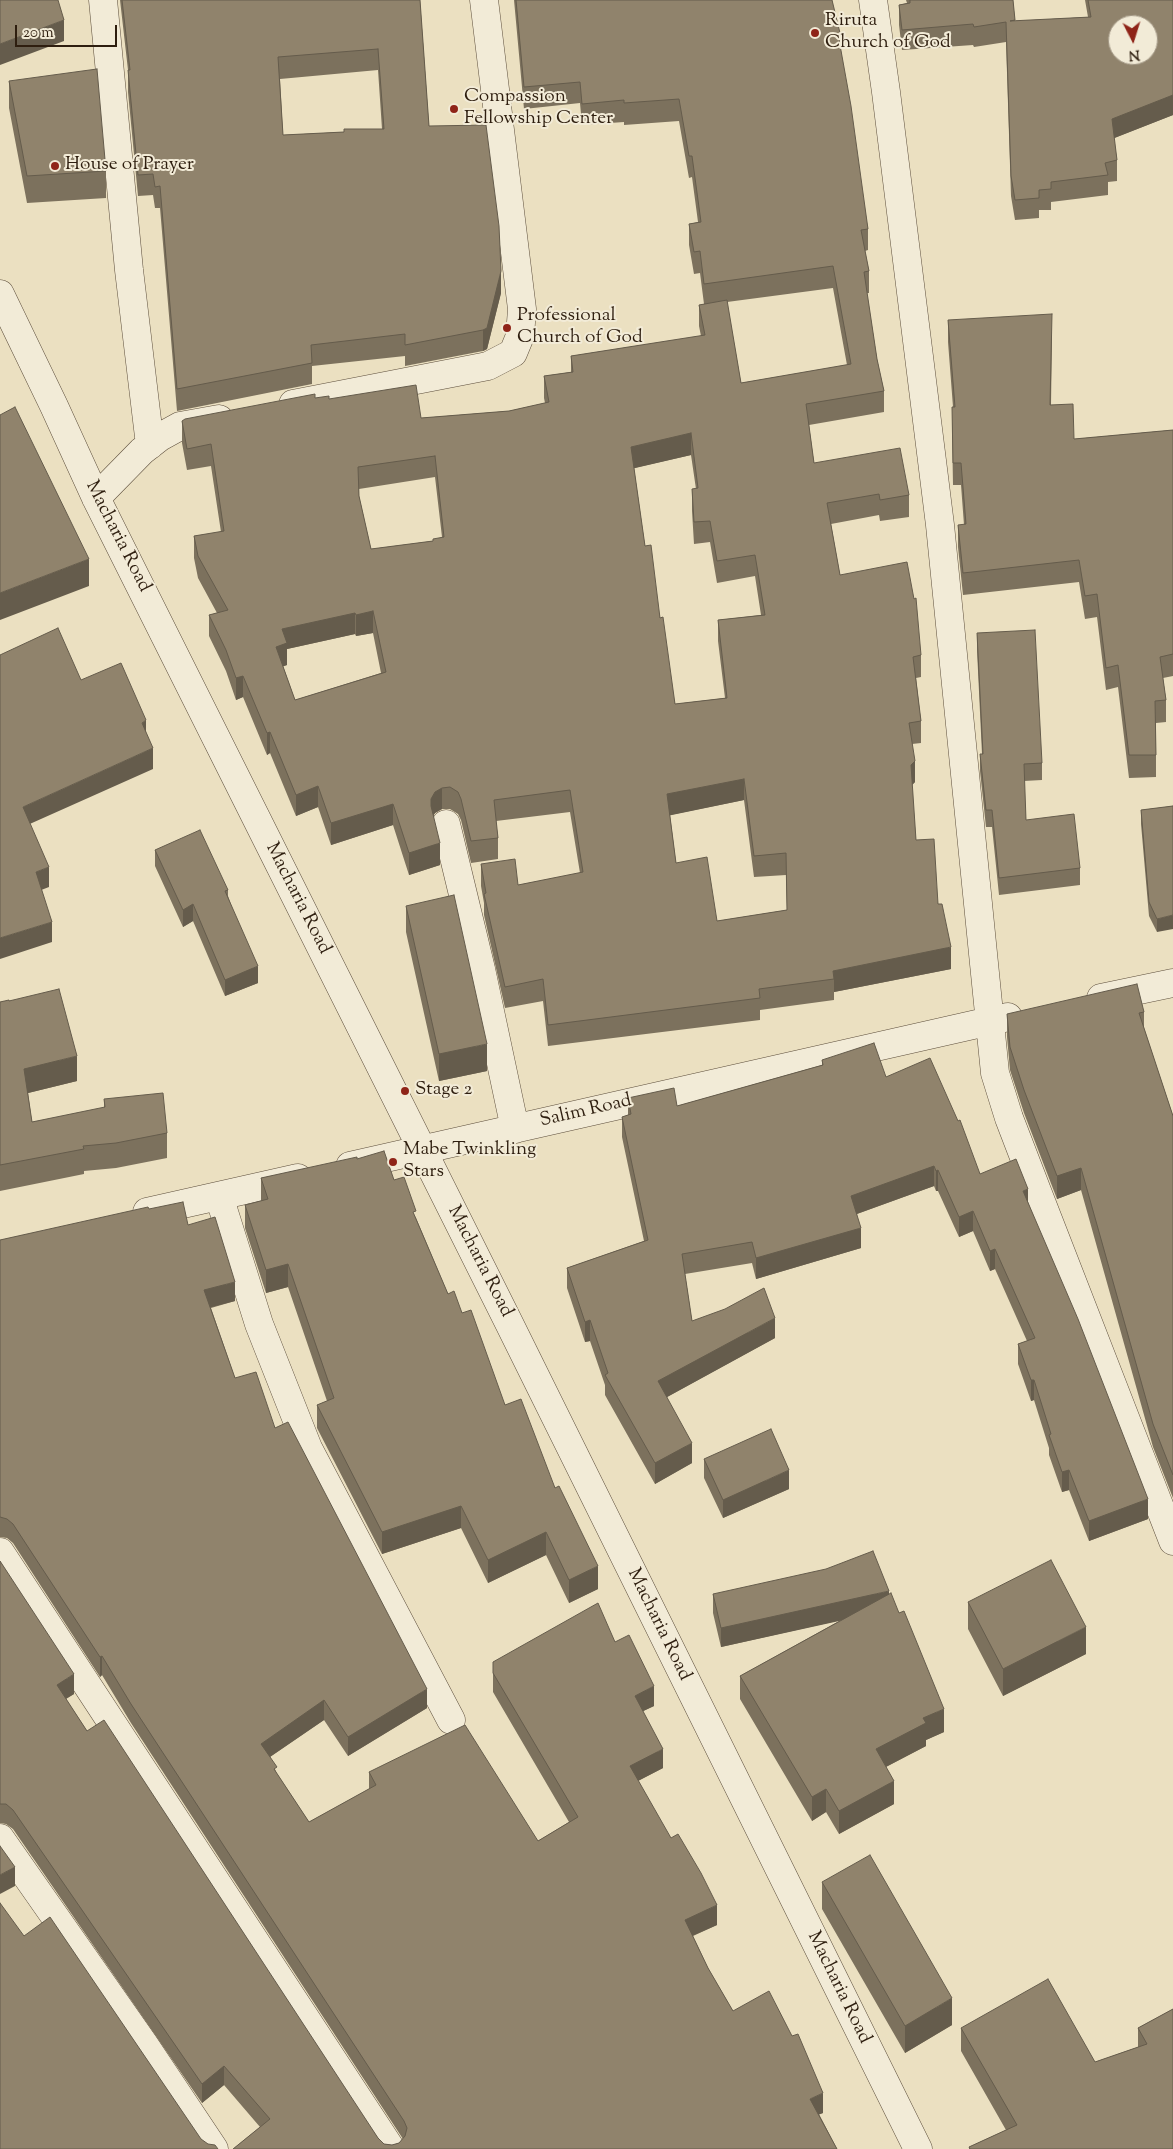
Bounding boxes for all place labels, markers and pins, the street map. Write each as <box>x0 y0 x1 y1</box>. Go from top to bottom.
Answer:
place label: Riruta Church of God <box>825 11 951 55</box>
marker: Riruta Church of God <box>809 27 821 39</box>
place label: Compassion Fellowship Center <box>464 87 613 131</box>
marker: Compassion Fellowship Center <box>448 103 460 115</box>
place label: House of Prayer <box>65 155 194 177</box>
marker: House of Prayer <box>49 160 61 172</box>
place label: Professional Church of God <box>517 306 643 350</box>
marker: Professional Church of God <box>501 322 513 334</box>
place label: Stage 2 <box>415 1080 472 1102</box>
marker: Stage 2 <box>399 1085 411 1097</box>
place label: Mabe Twinkling Stars <box>403 1140 536 1184</box>
marker: Mabe Twinkling Stars <box>387 1156 399 1168</box>

